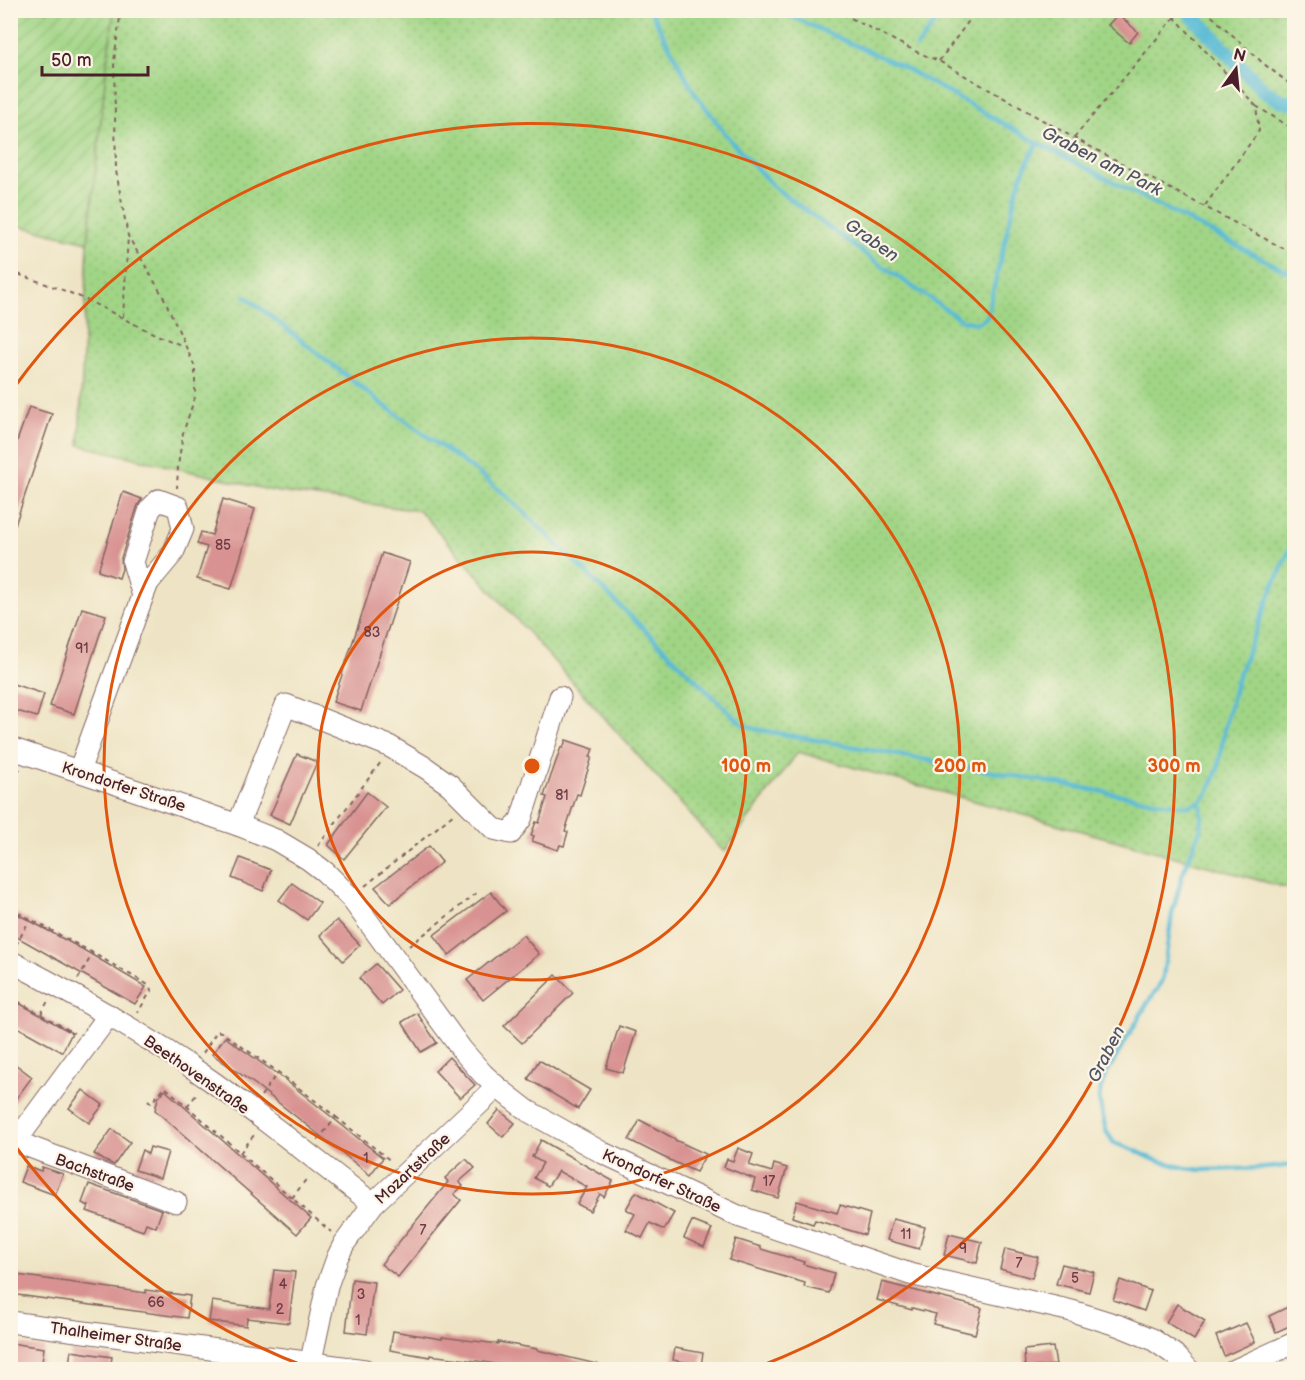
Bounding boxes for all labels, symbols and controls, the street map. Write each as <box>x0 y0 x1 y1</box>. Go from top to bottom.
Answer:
scale bar <box>42 39 148 77</box>
north arrow <box>1206 39 1266 99</box>
text: N <box>1231 45 1248 67</box>
text: 50 m <box>51 50 92 71</box>
water label: Graben am Park <box>1038 122 1166 201</box>
water label: Graben <box>841 214 902 266</box>
house number: 85 <box>215 537 231 554</box>
house number: 83 <box>364 624 380 641</box>
house number: 91 <box>75 640 89 657</box>
centre of rings <box>522 756 542 776</box>
text: 100 m <box>721 756 771 777</box>
text: 200 m <box>933 756 987 777</box>
text: 300 m <box>1147 756 1201 777</box>
street label: Krondorfer Straße <box>59 758 188 817</box>
house number: 81 <box>555 787 569 804</box>
water label: Graben <box>1083 1023 1130 1086</box>
street label: Beethovenstraße <box>140 1032 253 1119</box>
street label: Mozartstraße <box>372 1129 455 1209</box>
street label: Krondorfer Straße <box>599 1145 724 1217</box>
street label: Bachstraße <box>52 1150 137 1197</box>
house number: 1 <box>363 1150 369 1167</box>
house number: 17 <box>763 1173 775 1190</box>
house number: 7 <box>420 1222 427 1239</box>
house number: 11 <box>901 1226 911 1243</box>
house number: 9 <box>959 1240 967 1257</box>
house number: 7 <box>1016 1255 1023 1272</box>
house number: 5 <box>1071 1270 1079 1287</box>
house number: 4 <box>279 1276 288 1293</box>
house number: 3 <box>357 1286 365 1303</box>
house number: 66 <box>147 1294 165 1311</box>
house number: 2 <box>276 1301 285 1318</box>
house number: 1 <box>355 1312 361 1329</box>
street label: Thalheimer Straße <box>49 1319 183 1356</box>

